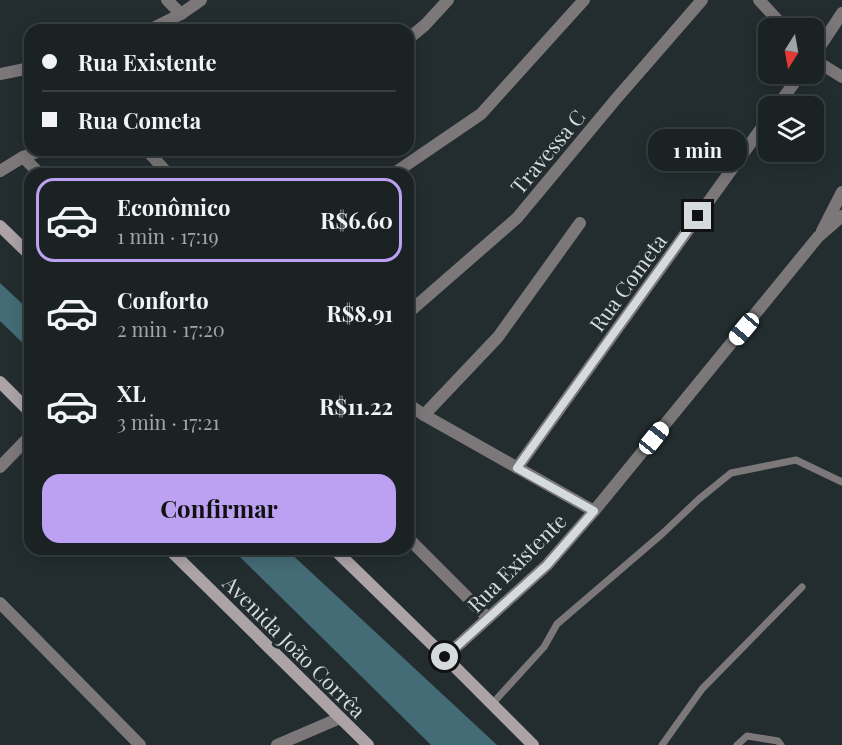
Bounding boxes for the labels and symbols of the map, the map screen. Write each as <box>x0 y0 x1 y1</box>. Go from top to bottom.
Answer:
north arrow <box>758 18 824 84</box>
street label: Travessa C <box>503 103 591 199</box>
callout: 1 min <box>648 129 748 171</box>
route end <box>684 202 711 229</box>
street label: Rua Cometa <box>582 227 672 336</box>
car <box>726 309 762 349</box>
car <box>636 418 672 458</box>
street label: Rua Existente <box>460 506 572 618</box>
street label: Avenida João Corrêa <box>217 568 373 724</box>
route start <box>431 643 458 670</box>

